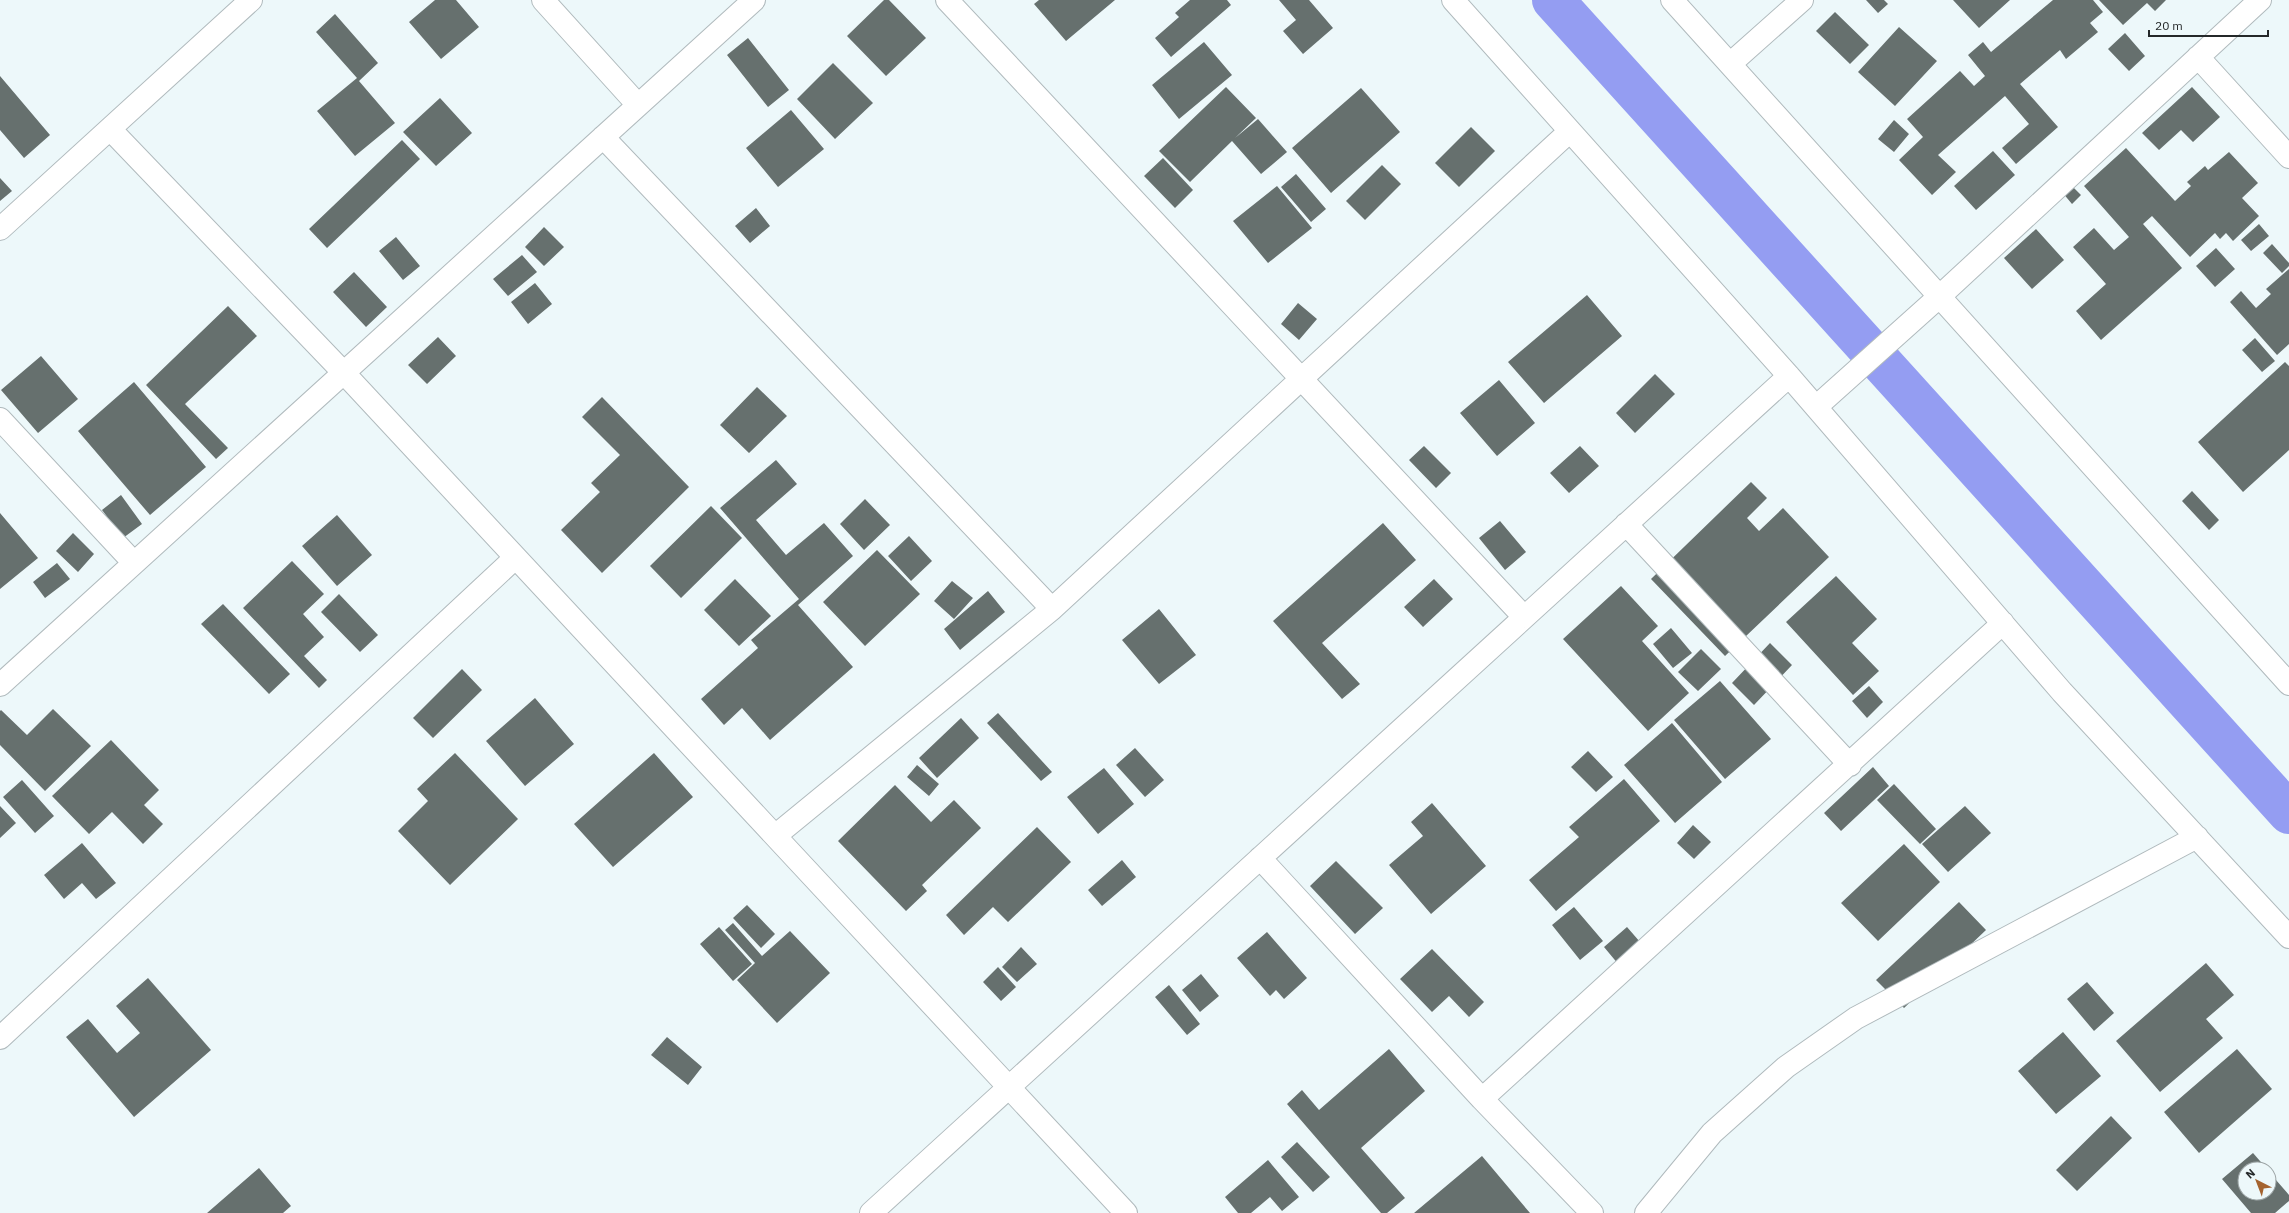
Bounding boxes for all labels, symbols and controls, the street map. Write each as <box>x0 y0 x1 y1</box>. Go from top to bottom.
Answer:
scale bar <box>2149 12 2268 38</box>
text: 20 m <box>2155 18 2183 33</box>
north arrow <box>2237 1161 2277 1201</box>
text: N <box>2243 1166 2258 1181</box>

